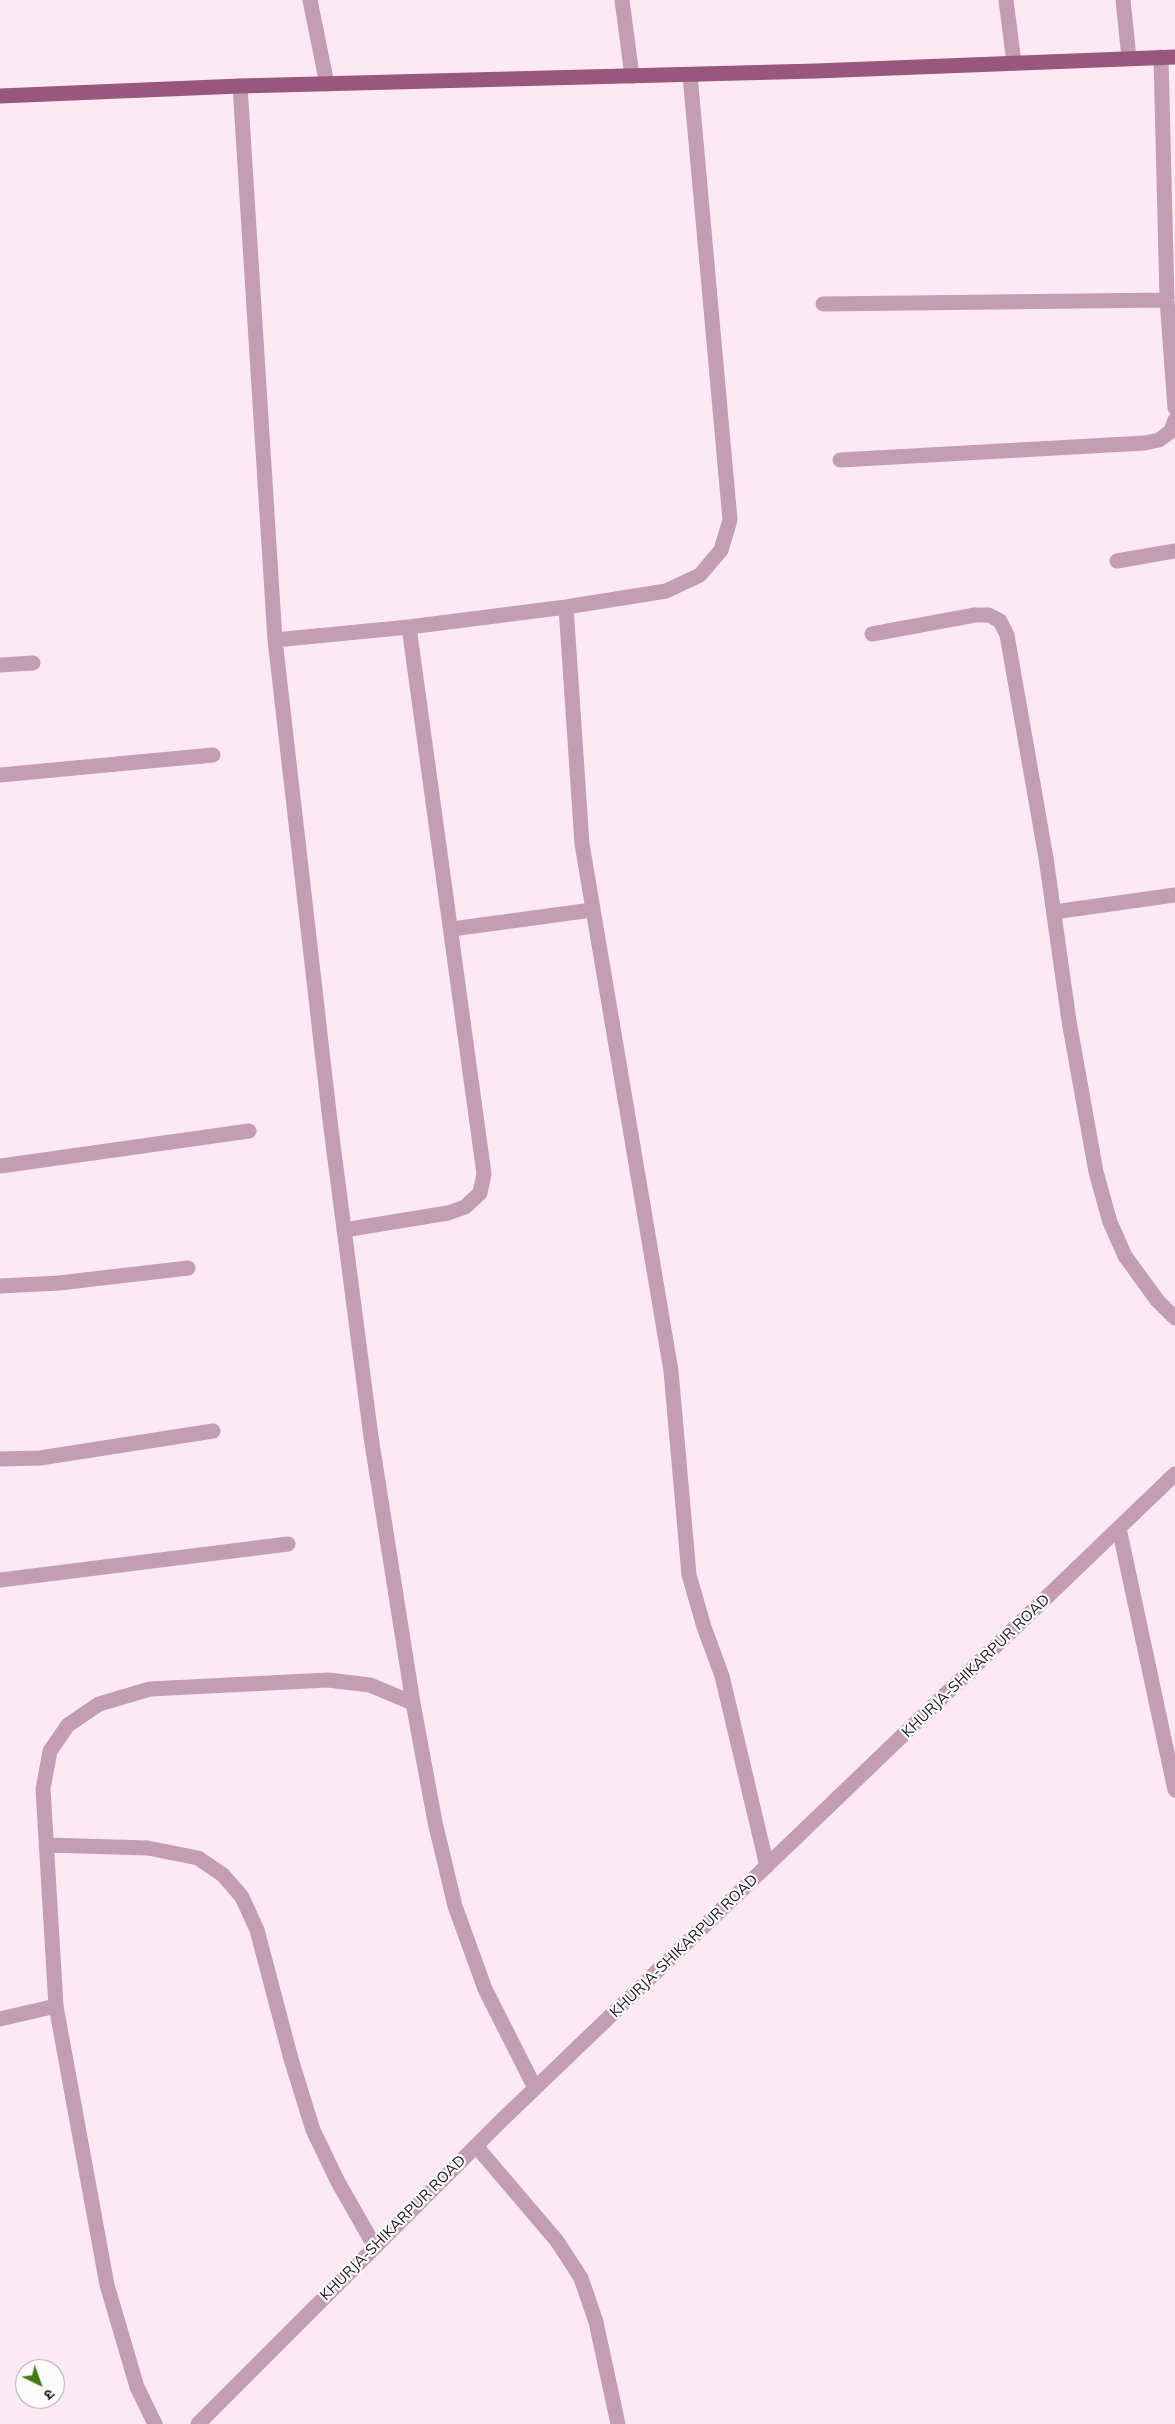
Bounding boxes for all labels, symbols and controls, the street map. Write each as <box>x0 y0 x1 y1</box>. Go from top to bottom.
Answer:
street label: KHURJA-SHIKARPUR ROAD <box>898 1591 1054 1741</box>
street label: KHURJA-SHIKARPUR ROAD <box>606 1871 762 2021</box>
street label: KHURJA-SHIKARPUR ROAD <box>317 2152 469 2304</box>
north arrow <box>15 2359 65 2409</box>
text: उ <box>40 2385 58 2404</box>

